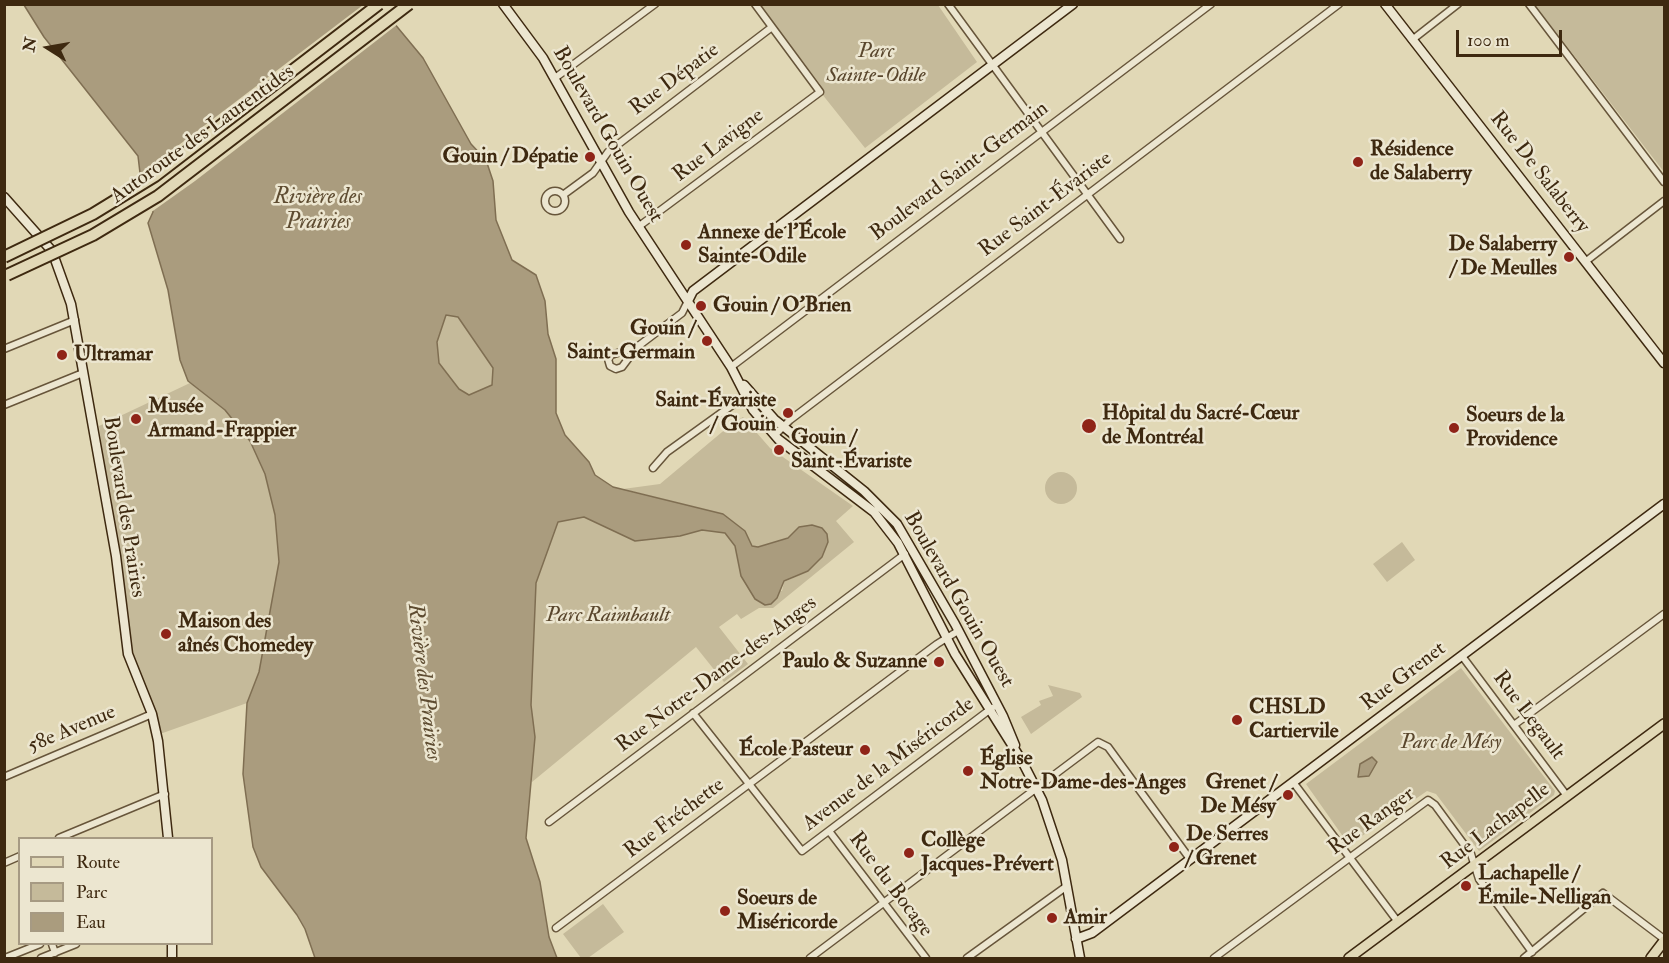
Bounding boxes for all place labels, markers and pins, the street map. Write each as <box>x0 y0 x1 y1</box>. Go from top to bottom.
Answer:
place label: Résidence de Salaberry <box>1370 137 1472 187</box>
place label: Gouin / Dépatie <box>442 144 578 170</box>
marker: Gouin / Dépatie <box>583 150 597 164</box>
marker: Résidence de Salaberry <box>1351 155 1365 169</box>
place label: Annexe de l'École Sainte-Odile <box>698 220 846 270</box>
place label: De Salaberry / De Meulles <box>1448 232 1557 282</box>
marker: Annexe de l'École Sainte-Odile <box>679 238 693 252</box>
marker: De Salaberry / De Meulles <box>1562 250 1576 264</box>
place label: Gouin / O'Brien <box>713 293 851 319</box>
marker: Gouin / O'Brien <box>694 299 708 313</box>
place label: Gouin / Saint-Germain <box>567 316 695 366</box>
marker: Gouin / Saint-Germain <box>700 334 714 348</box>
place label: Ultramar <box>74 342 153 368</box>
marker: Ultramar <box>55 348 69 362</box>
place label: Saint-Évariste / Gouin <box>655 388 776 438</box>
place label: Musée Armand-Frappier <box>148 394 296 444</box>
place label: Hôpital du Sacré-Cœur de Montréal <box>1102 401 1299 451</box>
place label: Soeurs de la Providence <box>1466 403 1564 453</box>
marker: Saint-Évariste / Gouin <box>781 406 795 420</box>
marker: Musée Armand-Frappier <box>129 412 143 426</box>
marker: Hôpital du Sacré-Cœur de Montréal <box>1080 417 1098 435</box>
marker: Soeurs de la Providence <box>1447 421 1461 435</box>
place label: Gouin / Saint-Évariste <box>791 425 912 475</box>
marker: Gouin / Saint-Évariste <box>772 443 786 457</box>
place label: Maison des aînés Chomedey <box>178 609 313 659</box>
marker: Maison des aînés Chomedey <box>159 627 173 641</box>
place label: Paulo & Suzanne <box>782 649 927 675</box>
marker: Paulo & Suzanne <box>932 655 946 669</box>
place label: CHSLD Cartiervile <box>1249 695 1339 745</box>
marker: CHSLD Cartiervile <box>1230 713 1244 727</box>
place label: École Pasteur <box>739 737 853 763</box>
marker: École Pasteur <box>858 743 872 757</box>
place label: Église Notre-Dame-des-Anges <box>980 746 1186 796</box>
marker: Église Notre-Dame-des-Anges <box>961 764 975 778</box>
place label: Grenet / De Mésy <box>1201 770 1276 820</box>
marker: Grenet / De Mésy <box>1281 788 1295 802</box>
place label: De Serres / Grenet <box>1186 822 1268 872</box>
place label: Collège Jacques-Prévert <box>921 828 1054 878</box>
marker: De Serres / Grenet <box>1167 840 1181 854</box>
marker: Collège Jacques-Prévert <box>902 846 916 860</box>
place label: Lachapelle / Émile-Nelligan <box>1478 861 1611 911</box>
marker: Lachapelle / Émile-Nelligan <box>1459 879 1473 893</box>
place label: Soeurs de Miséricorde <box>737 886 838 936</box>
marker: Soeurs de Miséricorde <box>718 904 732 918</box>
place label: Amir <box>1064 905 1107 931</box>
marker: Amir <box>1045 911 1059 925</box>

